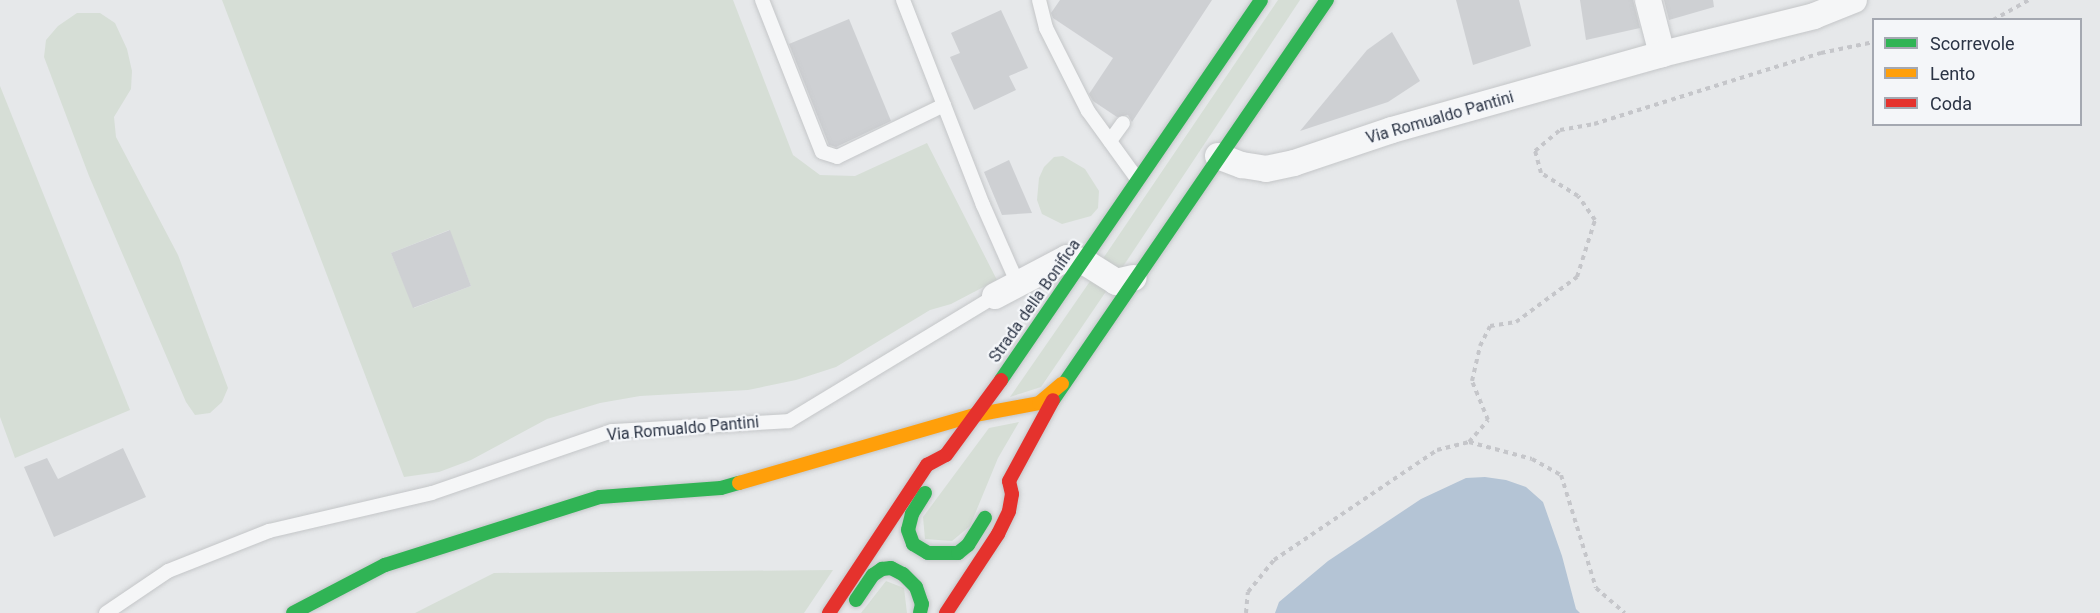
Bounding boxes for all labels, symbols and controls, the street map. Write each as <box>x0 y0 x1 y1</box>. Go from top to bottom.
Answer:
legend <box>1872 18 2082 126</box>
text: Scorrevole <box>1930 33 2015 54</box>
text: Lento <box>1930 63 1975 84</box>
street label: Via Romualdo Pantini <box>1364 88 1516 148</box>
text: Coda <box>1930 93 1972 114</box>
street label: Strada della Bonifica <box>985 236 1085 366</box>
street label: Via Romualdo Pantini <box>606 413 760 445</box>

